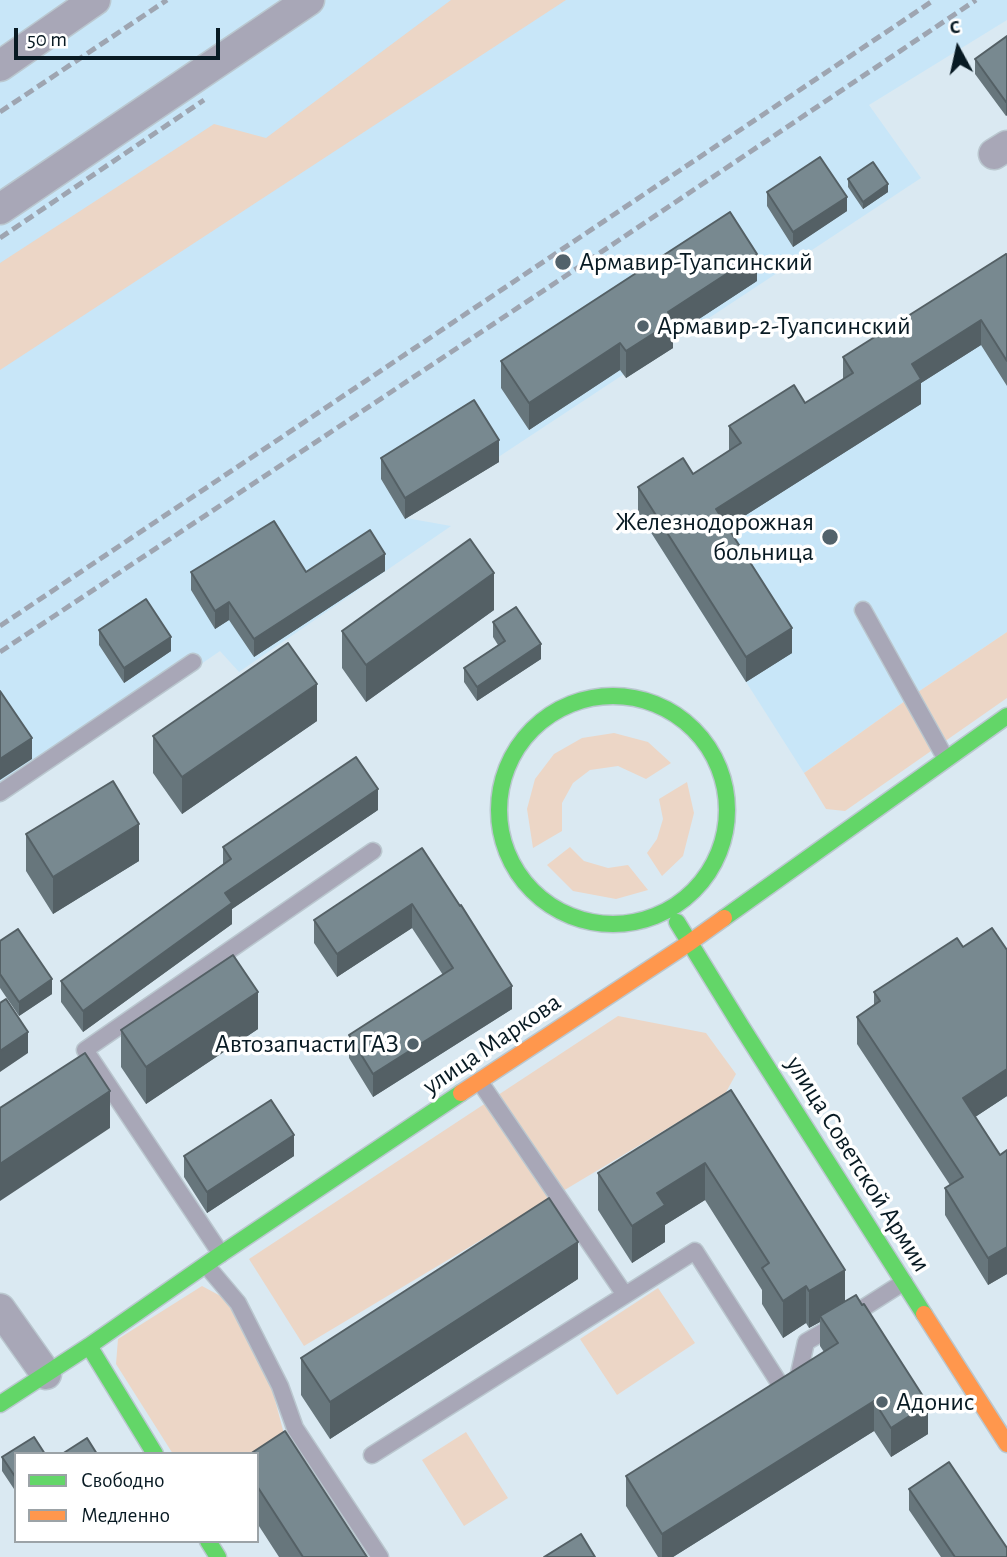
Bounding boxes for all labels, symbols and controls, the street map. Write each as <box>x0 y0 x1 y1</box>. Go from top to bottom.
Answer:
scale bar <box>18 14 224 58</box>
north arrow <box>923 14 993 84</box>
text: С <box>948 18 962 38</box>
text: 50 m <box>27 29 67 50</box>
place label: Армавир-Туапсинский <box>579 246 813 278</box>
marker: Армавир-Туапсинский <box>553 252 573 272</box>
place label: Армавир-2-Туапсинский <box>657 310 911 342</box>
marker: Армавир-2-Туапсинский <box>635 318 651 334</box>
place label: Железнодорожная больница <box>615 506 814 568</box>
marker: Железнодорожная больница <box>820 527 840 547</box>
street label: улица Маркова <box>417 986 567 1102</box>
place label: Автозапчасти ГАЗ <box>215 1028 399 1060</box>
marker: Автозапчасти ГАЗ <box>405 1036 421 1052</box>
street label: улица Советской Армии <box>779 1050 937 1278</box>
place label: Адонис <box>896 1386 975 1418</box>
marker: Адонис <box>874 1394 890 1410</box>
legend <box>14 1452 259 1543</box>
text: Свободно <box>81 1470 165 1491</box>
text: Медленно <box>81 1505 170 1526</box>

